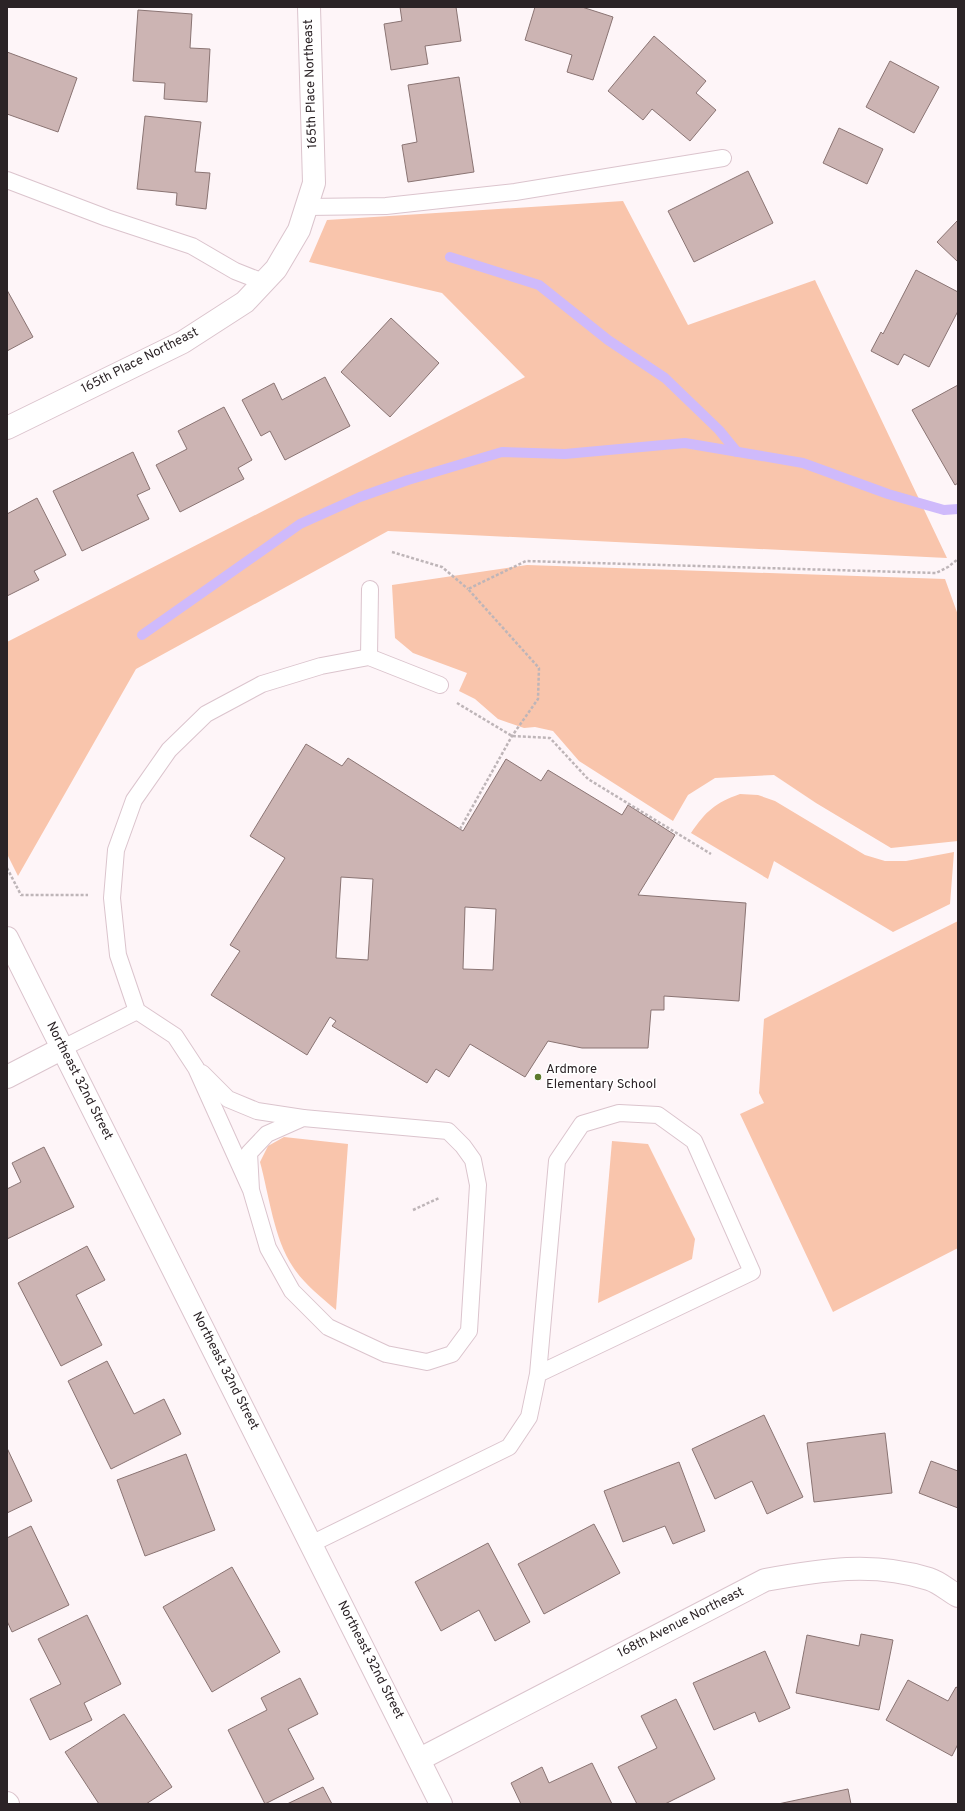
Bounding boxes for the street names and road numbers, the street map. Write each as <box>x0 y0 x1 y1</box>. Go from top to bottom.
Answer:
street label: 165th Place Northeast <box>301 19 321 149</box>
street label: 165th Place Northeast <box>79 324 201 398</box>
street label: Northeast 32nd Street <box>42 1019 116 1143</box>
street label: Northeast 32nd Street <box>188 1309 262 1433</box>
street label: 168th Avenue Northeast <box>615 1584 747 1662</box>
street label: Northeast 32nd Street <box>333 1598 407 1722</box>

